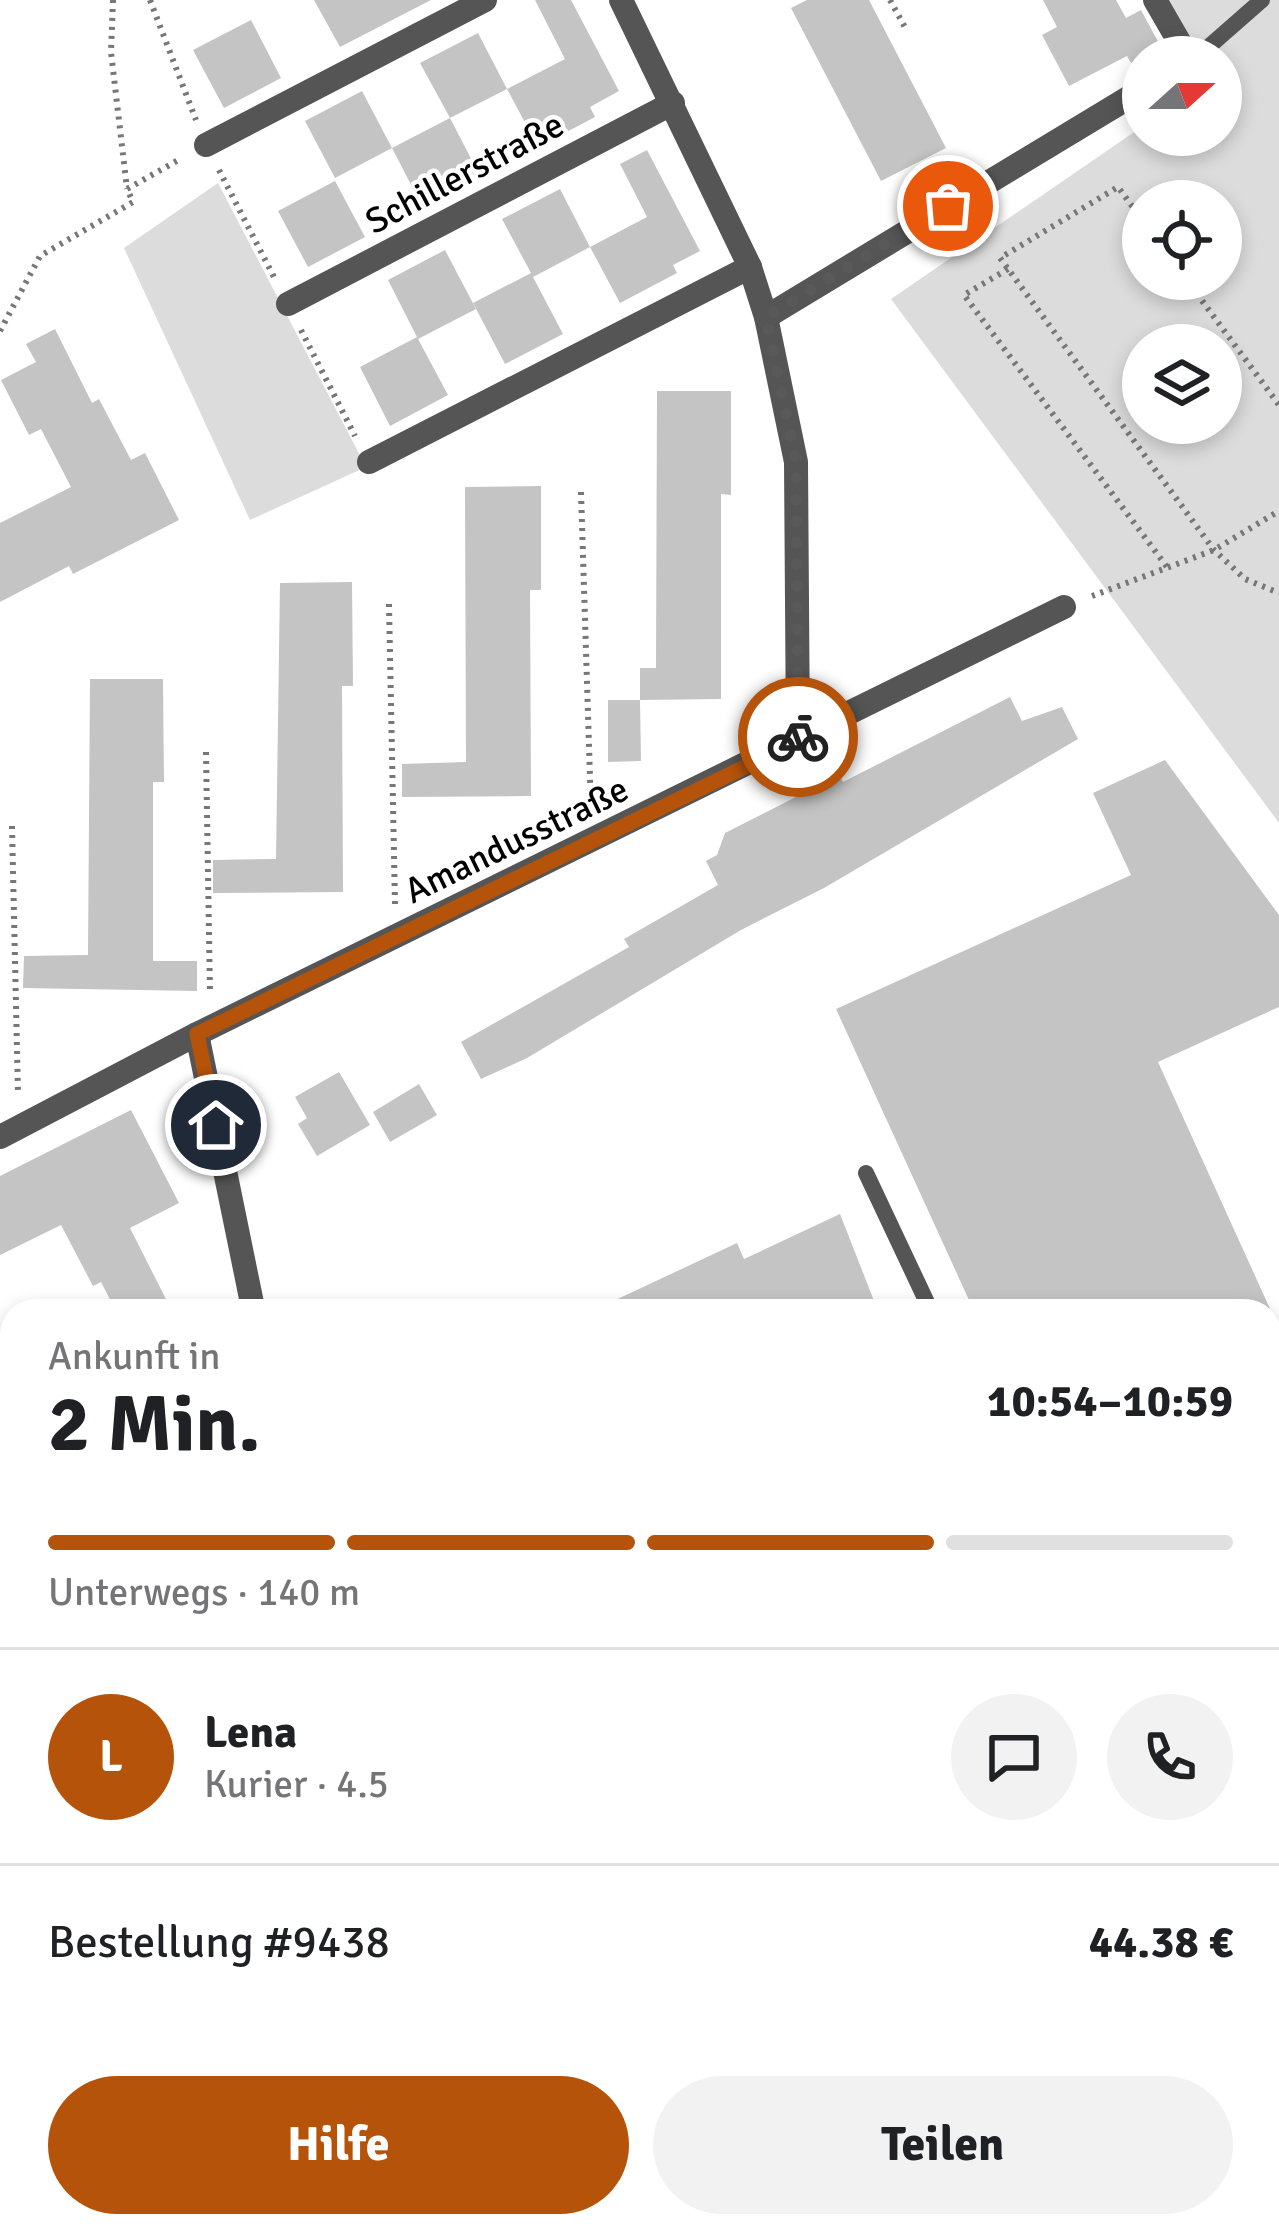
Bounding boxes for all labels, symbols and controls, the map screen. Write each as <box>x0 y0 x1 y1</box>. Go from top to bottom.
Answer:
north arrow <box>1122 36 1242 156</box>
map controls <box>1122 36 1242 444</box>
street label: Schillerstraße <box>358 102 572 244</box>
pin <box>897 155 999 257</box>
icon: bag <box>915 173 981 239</box>
button: locate <box>1122 180 1242 300</box>
button: layers <box>1122 324 1242 444</box>
courier <box>738 677 858 797</box>
icon: bike <box>765 704 831 770</box>
street label: Amandusstraße <box>397 767 636 914</box>
pin <box>165 1074 267 1176</box>
icon: home <box>183 1092 249 1158</box>
text: Ankunft in <box>48 1332 221 1380</box>
text: 10:54–10:59 <box>987 1374 1233 1429</box>
text: 2 Min. <box>48 1377 261 1473</box>
text: Unterwegs · 140 m <box>48 1568 360 1616</box>
button: chat <box>951 1694 1077 1820</box>
button: phone <box>1107 1694 1233 1820</box>
text: Lena <box>204 1705 297 1760</box>
text: L <box>99 1729 123 1784</box>
text: Kurier · 4.5 <box>204 1760 389 1808</box>
text: Bestellung #9438 <box>48 1915 390 1970</box>
text: 44.38 € <box>1089 1915 1233 1970</box>
button: Hilfe <box>48 2076 629 2214</box>
button: Teilen <box>653 2076 1233 2214</box>

